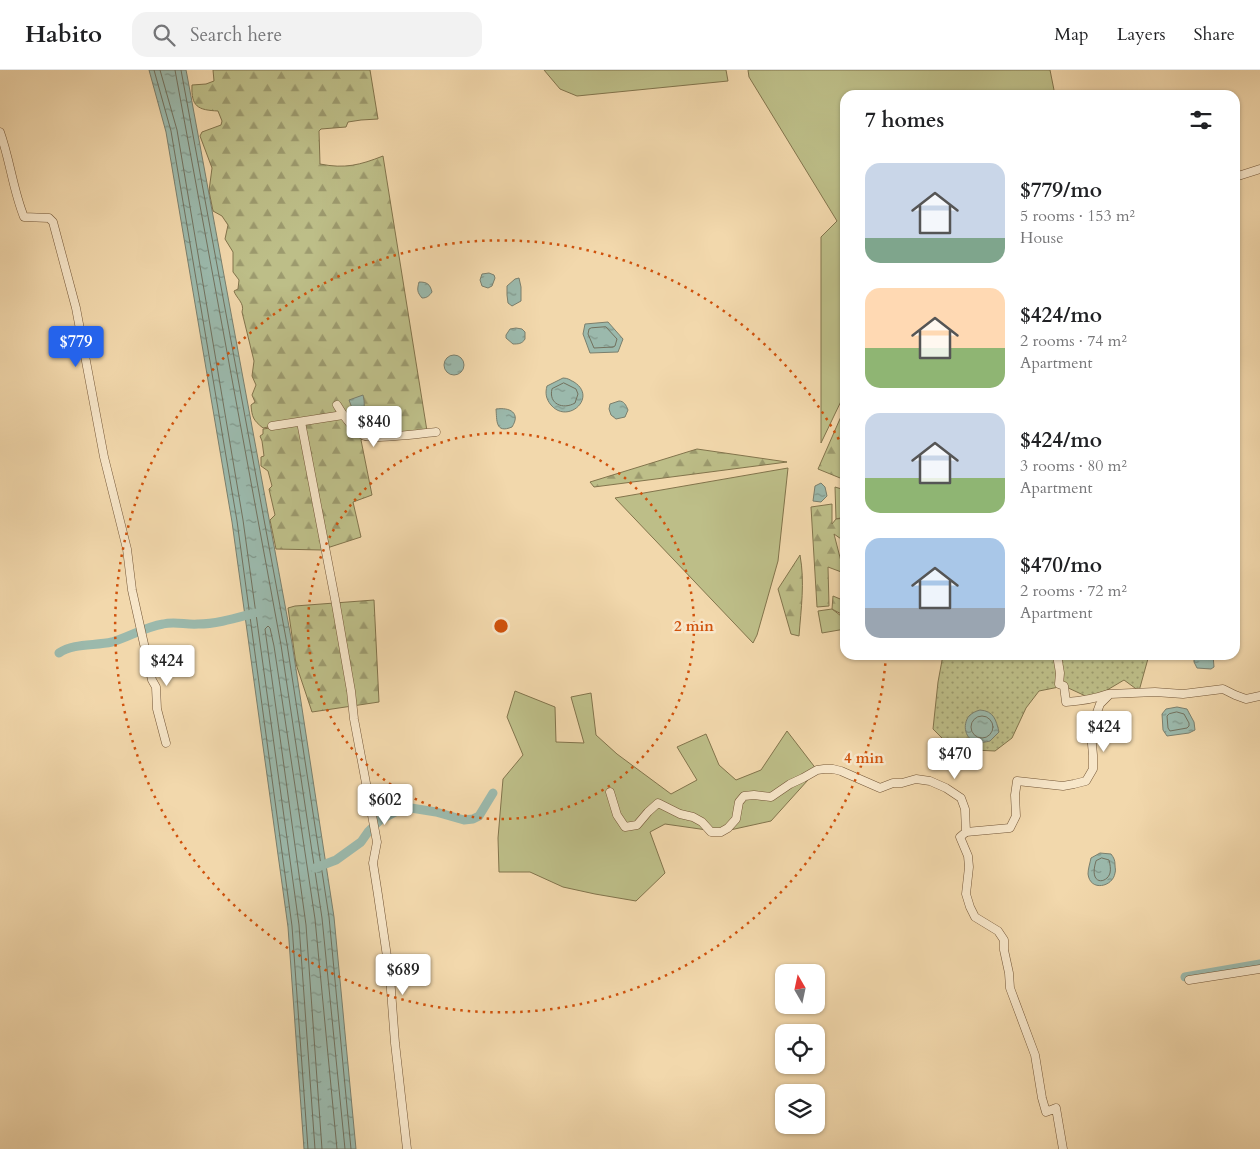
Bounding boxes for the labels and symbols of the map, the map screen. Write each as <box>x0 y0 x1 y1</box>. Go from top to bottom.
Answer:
pin: $779 <box>46 326 106 368</box>
pin: $840 <box>344 406 404 448</box>
text: 2 min <box>674 616 714 636</box>
centre of rings <box>492 617 510 635</box>
pin: $424 <box>137 644 197 687</box>
pin: $424 <box>1074 710 1134 753</box>
pin: $470 <box>925 738 985 780</box>
text: 4 min <box>844 748 884 768</box>
pin: $602 <box>355 784 415 826</box>
pin: $689 <box>373 954 433 996</box>
north arrow <box>775 964 825 1014</box>

